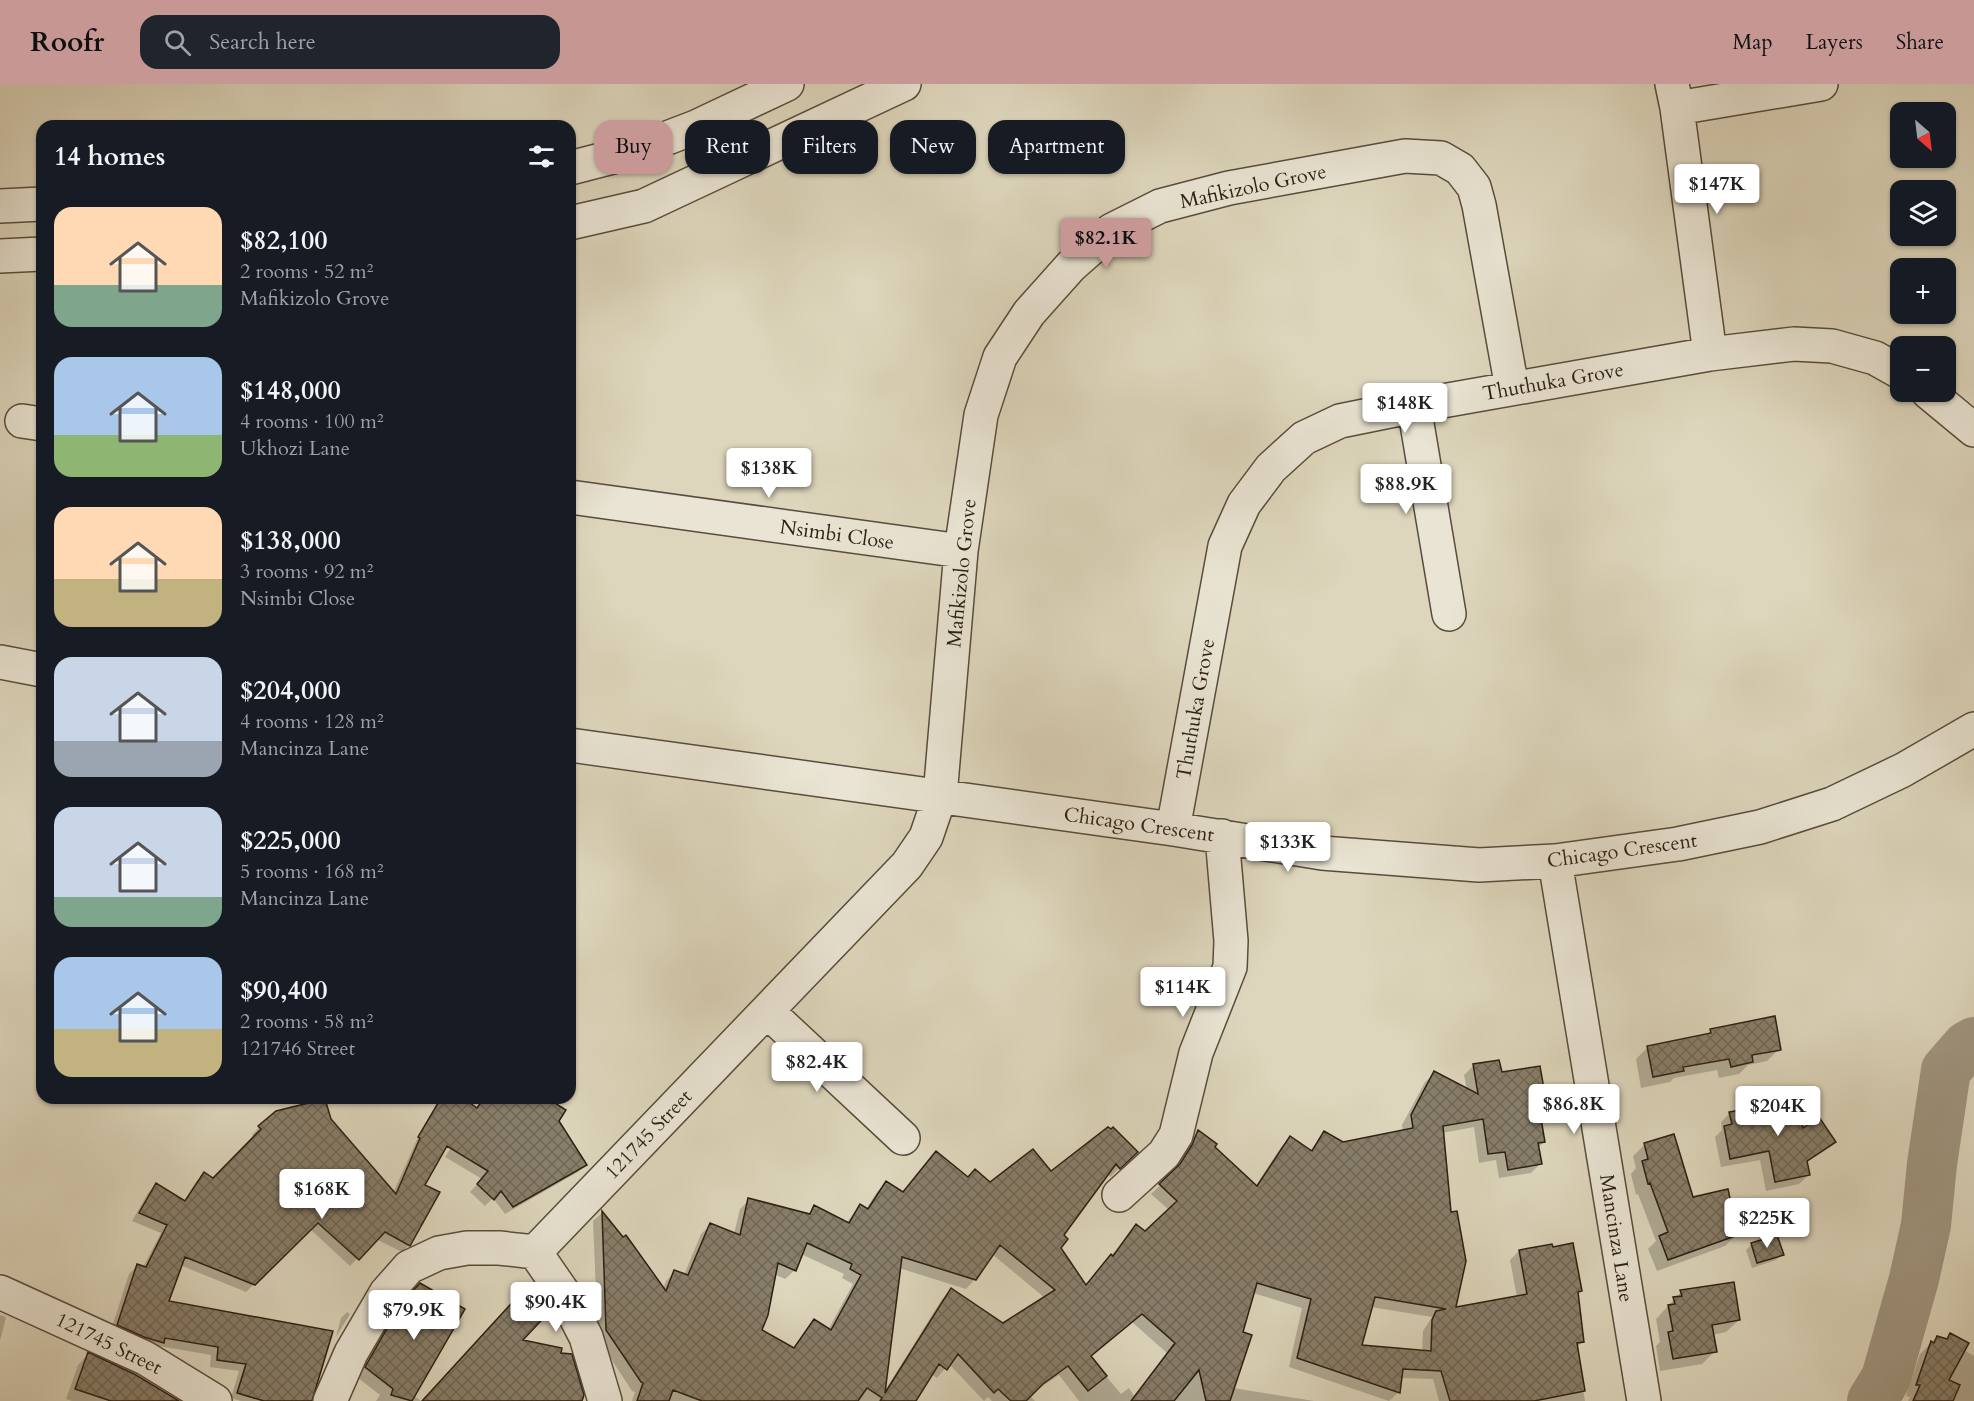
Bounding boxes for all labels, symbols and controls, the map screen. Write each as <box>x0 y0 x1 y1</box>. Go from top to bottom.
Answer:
search box <box>140 15 560 69</box>
text: Roofr <box>30 23 104 61</box>
icon: search <box>161 26 194 59</box>
text: Search here <box>209 27 316 57</box>
text: Map <box>1733 28 1773 57</box>
text: Layers <box>1806 28 1863 57</box>
text: Share <box>1896 28 1944 57</box>
north arrow <box>1890 102 1956 168</box>
map controls <box>1890 102 1956 402</box>
chip: Buy <box>594 120 673 174</box>
chip: Rent <box>685 120 770 174</box>
chip: Filters <box>782 120 878 174</box>
chip: New <box>890 120 976 174</box>
chip: Apartment <box>988 120 1125 174</box>
text: 14 homes <box>54 139 165 174</box>
icon: filters <box>525 140 558 173</box>
street label: Mafikizolo Grove <box>1177 158 1329 215</box>
pin: $147K <box>1675 164 1759 215</box>
text: $147K <box>1688 170 1746 197</box>
button: layers <box>1890 180 1956 246</box>
pin: $82.1K <box>1057 218 1155 269</box>
text: $82,100 <box>240 223 328 258</box>
text: $82.1K <box>1075 224 1137 251</box>
icon: home <box>102 231 174 303</box>
text: 2 rooms · 52 m² <box>240 258 373 285</box>
button: + <box>1890 258 1956 324</box>
text: Mafikizolo Grove <box>240 285 389 312</box>
button: − <box>1890 336 1956 402</box>
street label: Thuthuka Grove <box>1480 356 1626 407</box>
text: $148,000 <box>240 373 341 408</box>
icon: home <box>102 381 174 453</box>
pin: $148K <box>1363 383 1447 434</box>
text: $148K <box>1376 389 1434 416</box>
text: 4 rooms · 100 m² <box>240 408 384 435</box>
text: Ukhozi Lane <box>240 435 350 462</box>
pin: $138K <box>727 448 811 499</box>
text: $138K <box>740 454 798 481</box>
pin: $88.9K <box>1357 464 1455 515</box>
text: $88.9K <box>1375 470 1437 497</box>
street label: Mafikizolo Grove <box>940 497 983 649</box>
street label: Nsimbi Close <box>778 513 896 556</box>
text: $138,000 <box>240 523 341 558</box>
icon: home <box>102 531 174 603</box>
text: 3 rooms · 92 m² <box>240 558 373 585</box>
text: Nsimbi Close <box>240 585 355 612</box>
street label: Thuthuka Grove <box>1170 636 1221 782</box>
text: $204,000 <box>240 673 341 708</box>
icon: home <box>102 681 174 753</box>
text: 4 rooms · 128 m² <box>240 708 384 735</box>
text: Mancinza Lane <box>240 735 369 762</box>
street label: Chicago Crescent <box>1062 801 1216 848</box>
pin: $133K <box>1246 822 1330 873</box>
text: $225,000 <box>240 823 341 858</box>
street label: Chicago Crescent <box>1545 827 1700 874</box>
text: $133K <box>1259 828 1317 855</box>
icon: home <box>102 831 174 903</box>
text: 5 rooms · 168 m² <box>240 858 384 885</box>
text: Mancinza Lane <box>240 885 369 912</box>
pin: $114K <box>1141 967 1225 1018</box>
text: $90,400 <box>240 973 328 1008</box>
text: $114K <box>1154 973 1212 1000</box>
icon: home <box>102 981 174 1053</box>
text: 2 rooms · 58 m² <box>240 1008 373 1035</box>
text: 121746 Street <box>240 1035 355 1062</box>
pin: $82.4K <box>768 1042 866 1093</box>
text: $82.4K <box>786 1048 848 1075</box>
street label: 121745 Street <box>599 1083 698 1185</box>
pin: $86.8K <box>1525 1084 1623 1135</box>
pin: $204K <box>1736 1086 1820 1137</box>
text: $86.8K <box>1543 1090 1605 1117</box>
text: $204K <box>1749 1092 1807 1119</box>
pin: $168K <box>280 1169 364 1220</box>
street label: Mancinza Lane <box>1593 1172 1640 1304</box>
text: $168K <box>293 1175 351 1202</box>
pin: $225K <box>1725 1198 1809 1249</box>
text: $225K <box>1738 1204 1796 1231</box>
pin: $90.4K <box>507 1282 605 1333</box>
text: $90.4K <box>525 1288 587 1315</box>
pin: $79.9K <box>365 1290 463 1341</box>
text: $79.9K <box>383 1296 445 1323</box>
street label: 121745 Street <box>51 1306 167 1381</box>

